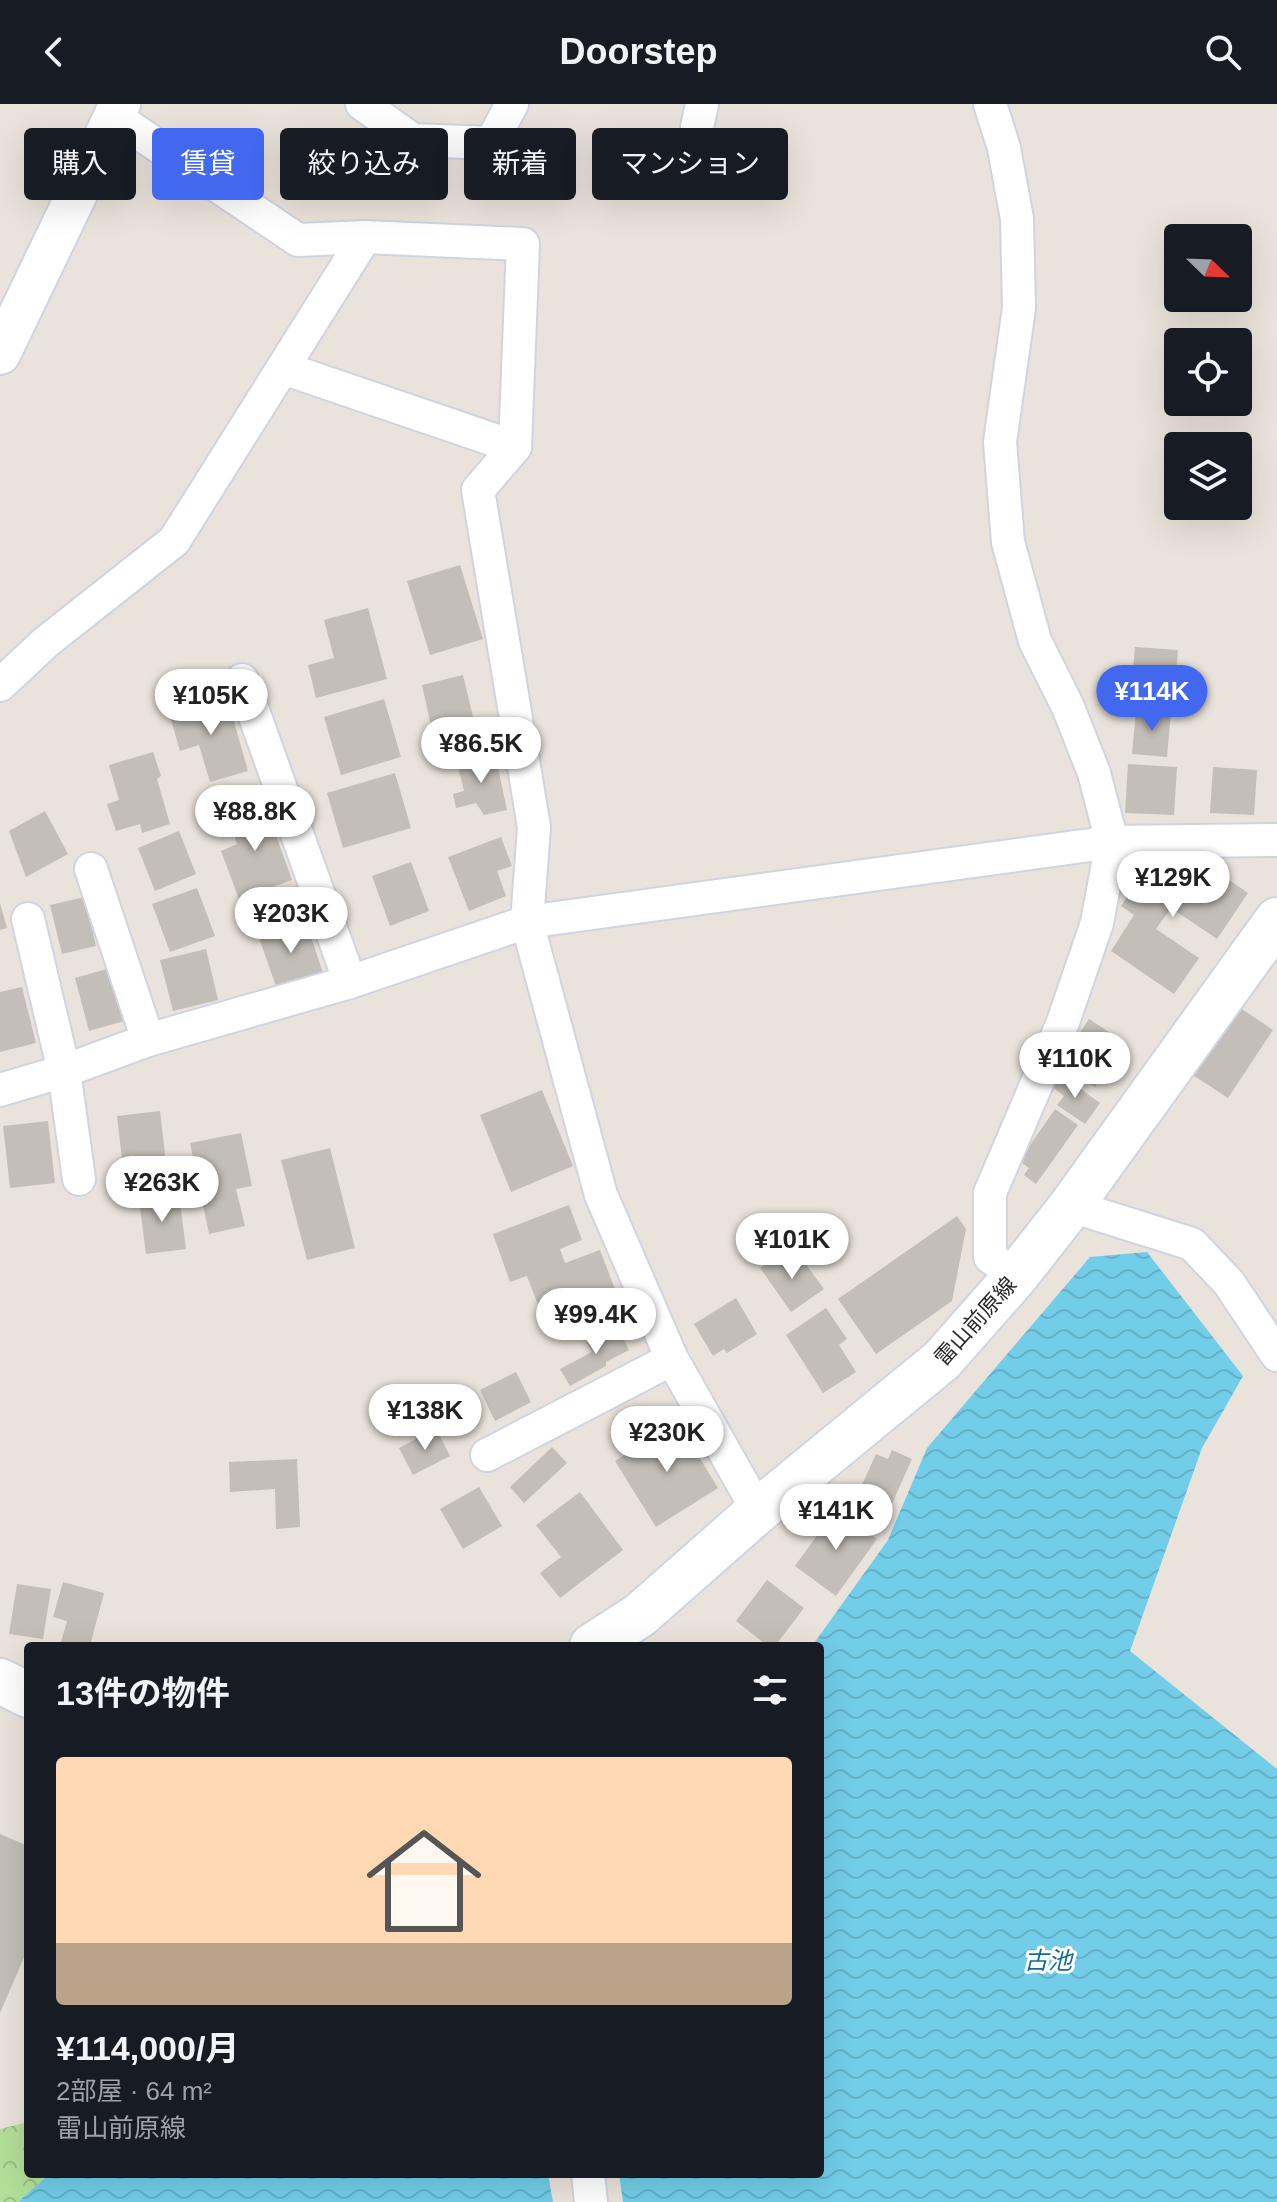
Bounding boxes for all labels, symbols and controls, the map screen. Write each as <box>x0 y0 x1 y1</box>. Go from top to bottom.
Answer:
icon: back <box>32 30 76 74</box>
icon: search <box>1201 30 1245 74</box>
text: Doorstep <box>559 31 718 72</box>
chip: 購入 <box>24 128 136 200</box>
chip: 賃貸 <box>152 128 264 200</box>
chip: 絞り込み <box>280 128 448 200</box>
chip: 新着 <box>464 128 576 200</box>
chip: マンション <box>592 128 788 200</box>
north arrow <box>1164 224 1252 312</box>
map controls <box>1164 224 1252 520</box>
button: locate <box>1164 328 1252 416</box>
button: layers <box>1164 432 1252 520</box>
pin: ¥114K <box>1096 665 1208 733</box>
pin: ¥105K <box>155 669 267 737</box>
text: ¥114K <box>1114 676 1190 706</box>
text: ¥105K <box>173 680 249 710</box>
pin: ¥86.5K <box>416 717 546 785</box>
text: ¥86.5K <box>439 728 523 758</box>
pin: ¥88.8K <box>190 785 320 853</box>
text: ¥88.8K <box>213 796 297 826</box>
pin: ¥129K <box>1117 851 1229 919</box>
text: ¥129K <box>1135 862 1211 892</box>
pin: ¥203K <box>235 887 347 955</box>
text: ¥203K <box>253 898 329 928</box>
pin: ¥110K <box>1019 1032 1131 1100</box>
text: ¥110K <box>1037 1043 1113 1073</box>
pin: ¥263K <box>106 1156 218 1224</box>
text: ¥263K <box>124 1167 200 1197</box>
pin: ¥101K <box>736 1213 848 1281</box>
text: ¥101K <box>754 1224 830 1254</box>
street label: 雷山前原線 <box>929 1272 1021 1371</box>
pin: ¥99.4K <box>531 1288 661 1356</box>
text: ¥99.4K <box>554 1299 638 1329</box>
pin: ¥138K <box>369 1384 481 1452</box>
text: ¥138K <box>387 1395 463 1425</box>
pin: ¥230K <box>611 1406 723 1474</box>
text: ¥230K <box>629 1417 705 1447</box>
pin: ¥141K <box>780 1484 892 1552</box>
text: ¥141K <box>798 1495 874 1525</box>
icon: filters <box>748 1668 792 1712</box>
text: 13件の物件 <box>56 1674 230 1712</box>
icon: home <box>352 1809 496 1953</box>
water label: 古池 <box>1024 1947 1074 1974</box>
text: ¥114,000/月 <box>56 2029 239 2067</box>
text: 2部屋 · 64 m² <box>56 2076 212 2106</box>
text: 雷山前原線 <box>56 2113 186 2143</box>

